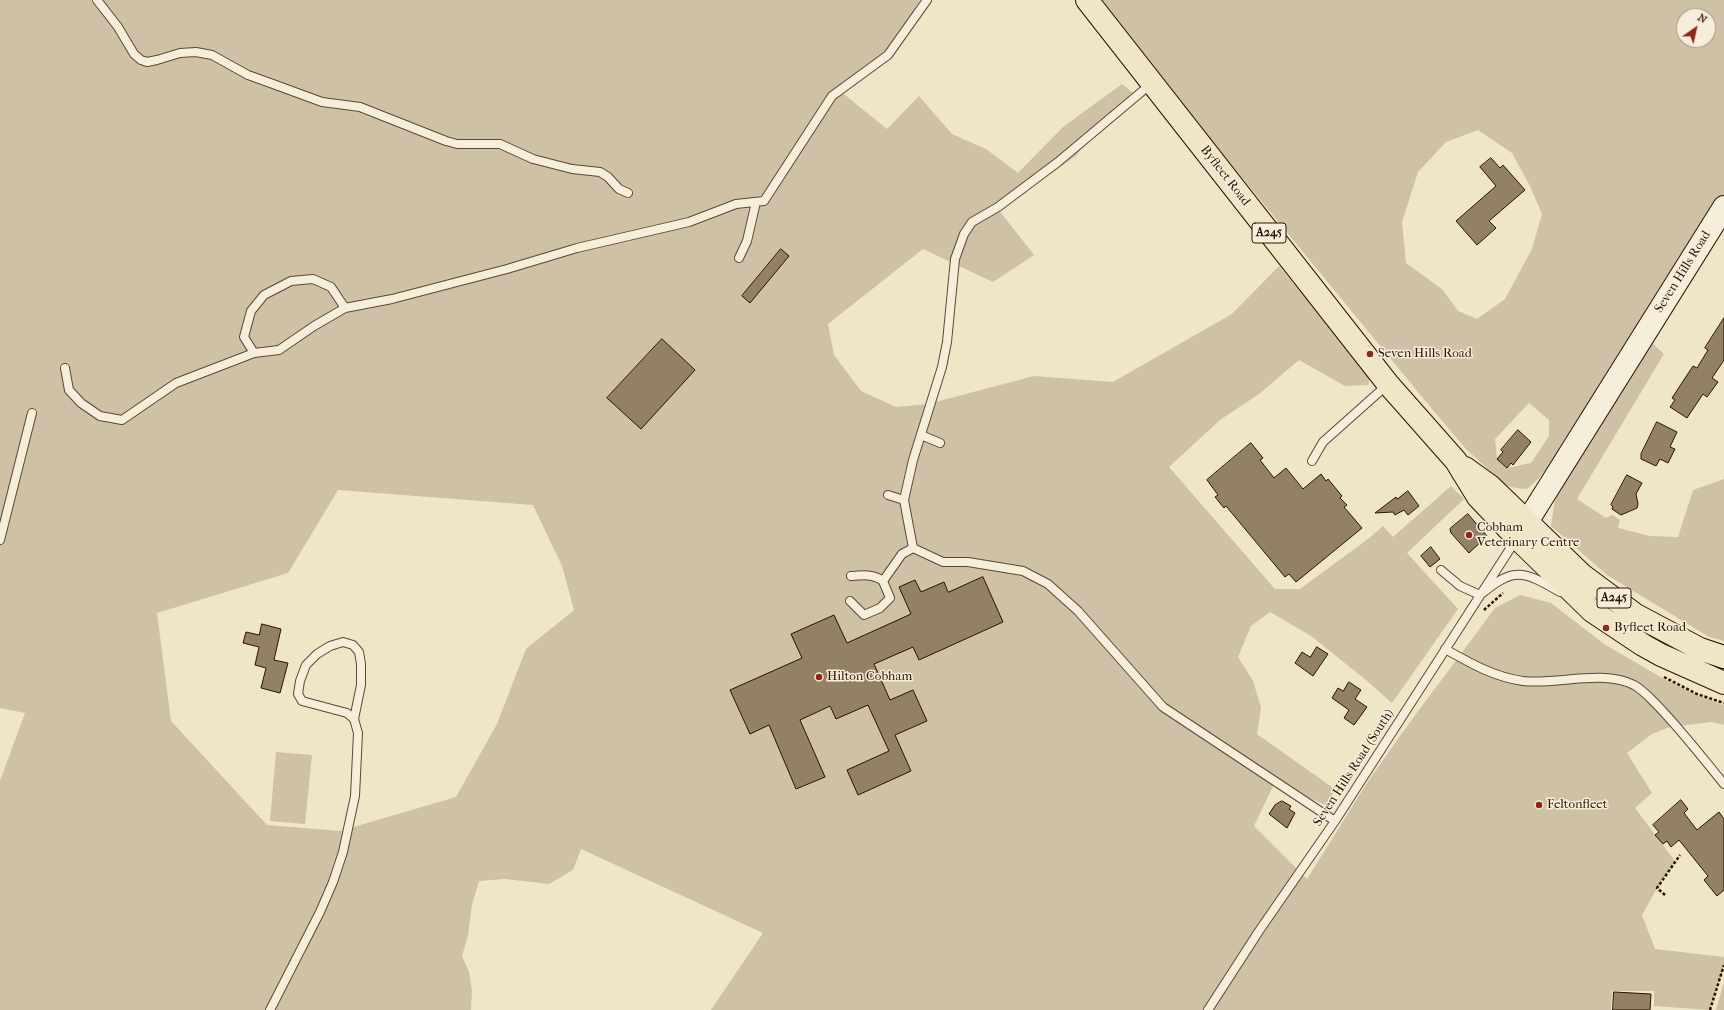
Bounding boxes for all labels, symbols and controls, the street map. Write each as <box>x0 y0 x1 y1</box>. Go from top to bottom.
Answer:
north arrow <box>1676 8 1716 48</box>
text: N <box>1695 11 1710 26</box>
street label: Byfleet Road <box>1197 143 1253 209</box>
road number: A245 <box>1252 223 1286 243</box>
street label: Seven Hills Road <box>1652 228 1714 316</box>
place label: Seven Hills Road <box>1378 346 1472 362</box>
marker: Seven Hills Road <box>1365 349 1375 359</box>
place label: Cobham Veterinary Centre <box>1477 520 1580 551</box>
marker: Cobham Veterinary Centre <box>1464 530 1474 540</box>
road number: A245 <box>1597 588 1631 608</box>
place label: Byfleet Road <box>1614 620 1686 636</box>
marker: Byfleet Road <box>1601 623 1611 633</box>
place label: Hilton Cobham <box>827 669 912 685</box>
marker: Hilton Cobham <box>814 672 824 682</box>
street label: Seven Hills Road (South) <box>1310 707 1398 829</box>
place label: Feltonfleet <box>1547 797 1607 813</box>
marker: Feltonfleet <box>1534 800 1544 810</box>

